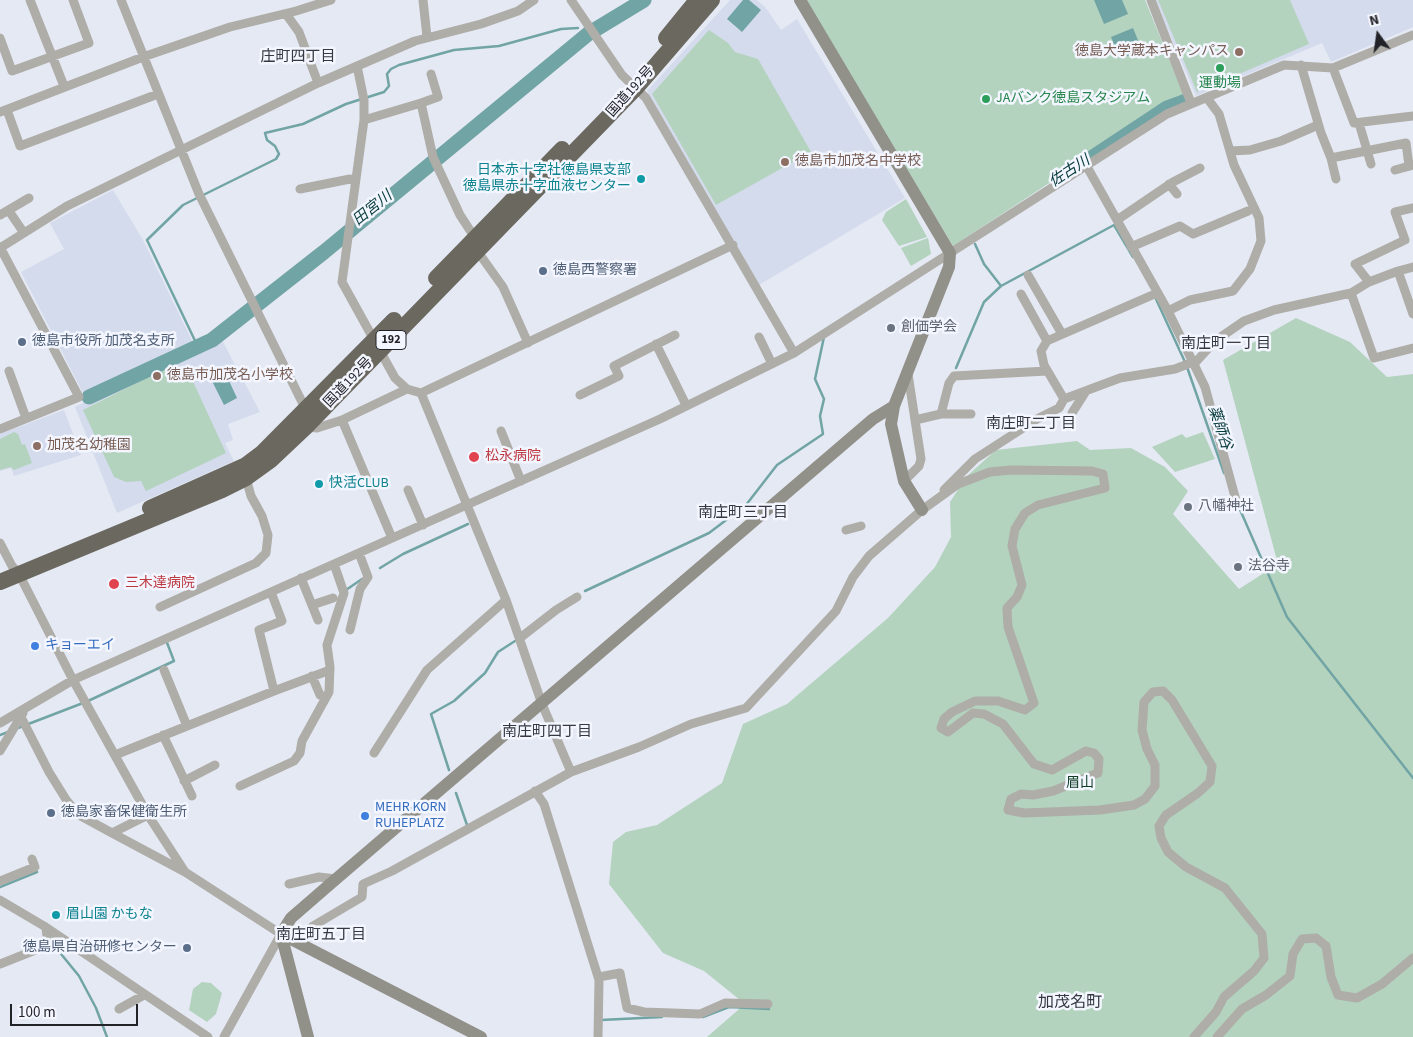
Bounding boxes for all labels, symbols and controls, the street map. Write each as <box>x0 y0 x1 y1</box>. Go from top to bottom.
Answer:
north arrow <box>1353 10 1403 60</box>
text: N <box>1367 10 1381 31</box>
place label: 徳島大学蔵本キャンパス <box>1075 44 1229 60</box>
marker: 徳島大学蔵本キャンパス <box>1233 46 1245 58</box>
district label: 庄町四丁目 <box>261 49 335 67</box>
marker: 運動場 <box>1214 62 1226 74</box>
street label: 国道192号 <box>604 63 658 121</box>
place label: 運動場 <box>1199 76 1241 92</box>
place label: JAバンク徳島スタジアム <box>996 91 1150 107</box>
marker: JAバンク徳島スタジアム <box>980 93 992 105</box>
water label: 佐古川 <box>1046 152 1094 192</box>
place label: 徳島市加茂名中学校 <box>795 154 921 170</box>
marker: 徳島市加茂名中学校 <box>779 156 791 168</box>
place label: 日本赤十字社徳島県支部 徳島県赤十字血液センター <box>463 163 631 196</box>
marker: 日本赤十字社徳島県支部 徳島県赤十字血液センター <box>635 173 647 185</box>
water label: 田宮川 <box>350 188 396 230</box>
place label: 徳島西警察署 <box>553 263 637 279</box>
marker: 徳島西警察署 <box>537 265 549 277</box>
place label: 創価学会 <box>901 320 957 336</box>
marker: 創価学会 <box>885 322 897 334</box>
road number: 192 <box>376 330 406 350</box>
place label: 徳島市役所 加茂名支所 <box>32 334 175 350</box>
marker: 徳島市役所 加茂名支所 <box>16 336 28 348</box>
district label: 南庄町一丁目 <box>1181 336 1271 354</box>
street label: 国道192号 <box>321 355 377 411</box>
place label: 徳島市加茂名小学校 <box>167 368 293 384</box>
marker: 徳島市加茂名小学校 <box>151 370 163 382</box>
water label: 薬師谷 <box>1203 404 1235 452</box>
district label: 南庄町二丁目 <box>986 416 1076 434</box>
place label: 加茂名幼稚園 <box>47 438 131 454</box>
marker: 加茂名幼稚園 <box>31 440 43 452</box>
place label: 松永病院 <box>485 449 541 465</box>
marker: 松永病院 <box>467 450 481 464</box>
place label: 快活CLUB <box>329 476 389 492</box>
marker: 快活CLUB <box>313 478 325 490</box>
place label: 八幡神社 <box>1198 499 1254 515</box>
marker: 八幡神社 <box>1182 501 1194 513</box>
district label: 南庄町三丁目 <box>698 505 788 523</box>
place label: 法谷寺 <box>1248 559 1290 575</box>
marker: 法谷寺 <box>1232 561 1244 573</box>
place label: 三木達病院 <box>125 576 195 592</box>
marker: 三木達病院 <box>107 577 121 591</box>
place label: キョーエイ <box>45 638 115 654</box>
marker: キョーエイ <box>29 640 41 652</box>
district label: 南庄町四丁目 <box>502 724 592 742</box>
park label: 眉山 <box>1066 776 1094 792</box>
place label: MEHR KORN RUHEPLATZ <box>375 800 447 832</box>
place label: 徳島家畜保健衛生所 <box>61 805 187 821</box>
marker: 徳島家畜保健衛生所 <box>45 807 57 819</box>
marker: MEHR KORN RUHEPLATZ <box>359 810 371 822</box>
place label: 眉山園 かもな <box>66 907 153 923</box>
marker: 眉山園 かもな <box>50 909 62 921</box>
district label: 南庄町五丁目 <box>276 927 366 945</box>
place label: 徳島県自治研修センター <box>23 940 177 956</box>
marker: 徳島県自治研修センター <box>181 942 193 954</box>
district label: 加茂名町 <box>1038 993 1102 1013</box>
scale bar <box>12 994 140 1026</box>
text: 100 m <box>18 1002 56 1023</box>

